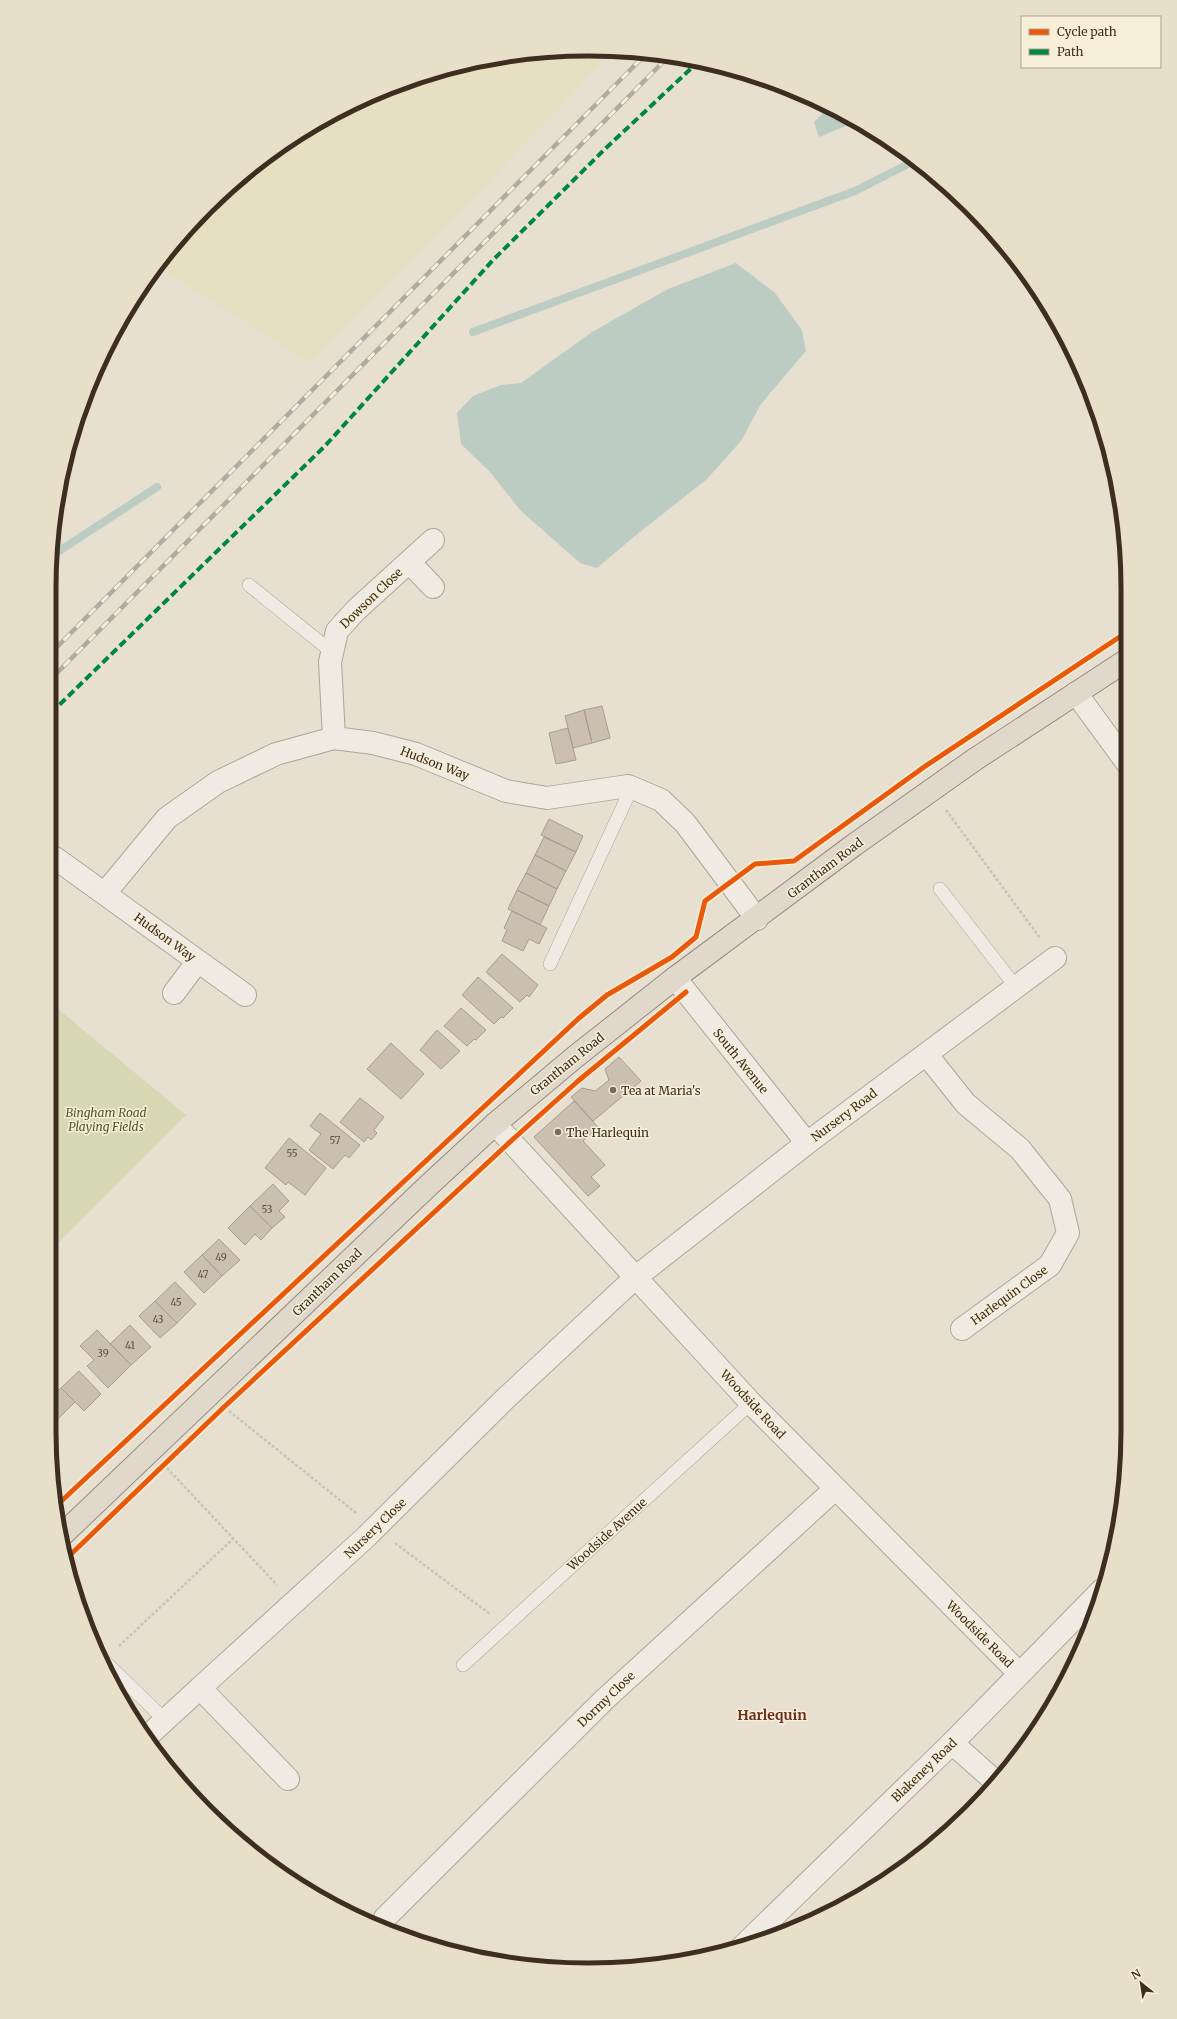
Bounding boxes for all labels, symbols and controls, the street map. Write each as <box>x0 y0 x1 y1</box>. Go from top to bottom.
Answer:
legend <box>1021 16 1161 68</box>
text: Cycle path <box>1057 24 1117 39</box>
text: Path <box>1057 44 1083 59</box>
street label: Dowson Close <box>337 565 405 631</box>
street label: Hudson Way <box>398 743 472 783</box>
street label: Grantham Road <box>784 835 866 901</box>
street label: Hudson Way <box>131 910 199 964</box>
street label: South Avenue <box>710 1026 772 1096</box>
street label: Grantham Road <box>527 1030 607 1098</box>
place label: Tea at Maria's <box>621 1083 701 1098</box>
marker: Tea at Maria's <box>608 1085 618 1095</box>
street label: Nursery Road <box>808 1085 880 1145</box>
park label: Bingham Road Playing Fields <box>65 1105 147 1134</box>
place label: The Harlequin <box>566 1125 649 1140</box>
marker: The Harlequin <box>553 1127 563 1137</box>
house number: 57 <box>329 1134 341 1147</box>
house number: 55 <box>286 1147 298 1160</box>
house number: 53 <box>261 1203 273 1216</box>
street label: Grantham Road <box>289 1245 365 1319</box>
house number: 49 <box>215 1251 227 1264</box>
street label: Harlequin Close <box>968 1262 1050 1328</box>
house number: 47 <box>198 1268 209 1281</box>
house number: 45 <box>170 1296 182 1309</box>
house number: 43 <box>152 1313 164 1326</box>
house number: 41 <box>125 1339 135 1352</box>
house number: 39 <box>97 1347 109 1360</box>
street label: Woodside Road <box>717 1366 789 1441</box>
street label: Woodside Avenue <box>564 1494 650 1574</box>
street label: Nursery Close <box>341 1495 409 1561</box>
street label: Woodside Road <box>943 1597 1017 1671</box>
street label: Dormy Close <box>574 1668 638 1730</box>
district label: Harlequin <box>737 1706 807 1724</box>
street label: Blakeney Road <box>888 1735 960 1805</box>
north arrow <box>1121 1963 1161 2003</box>
text: N <box>1129 1966 1144 1983</box>

